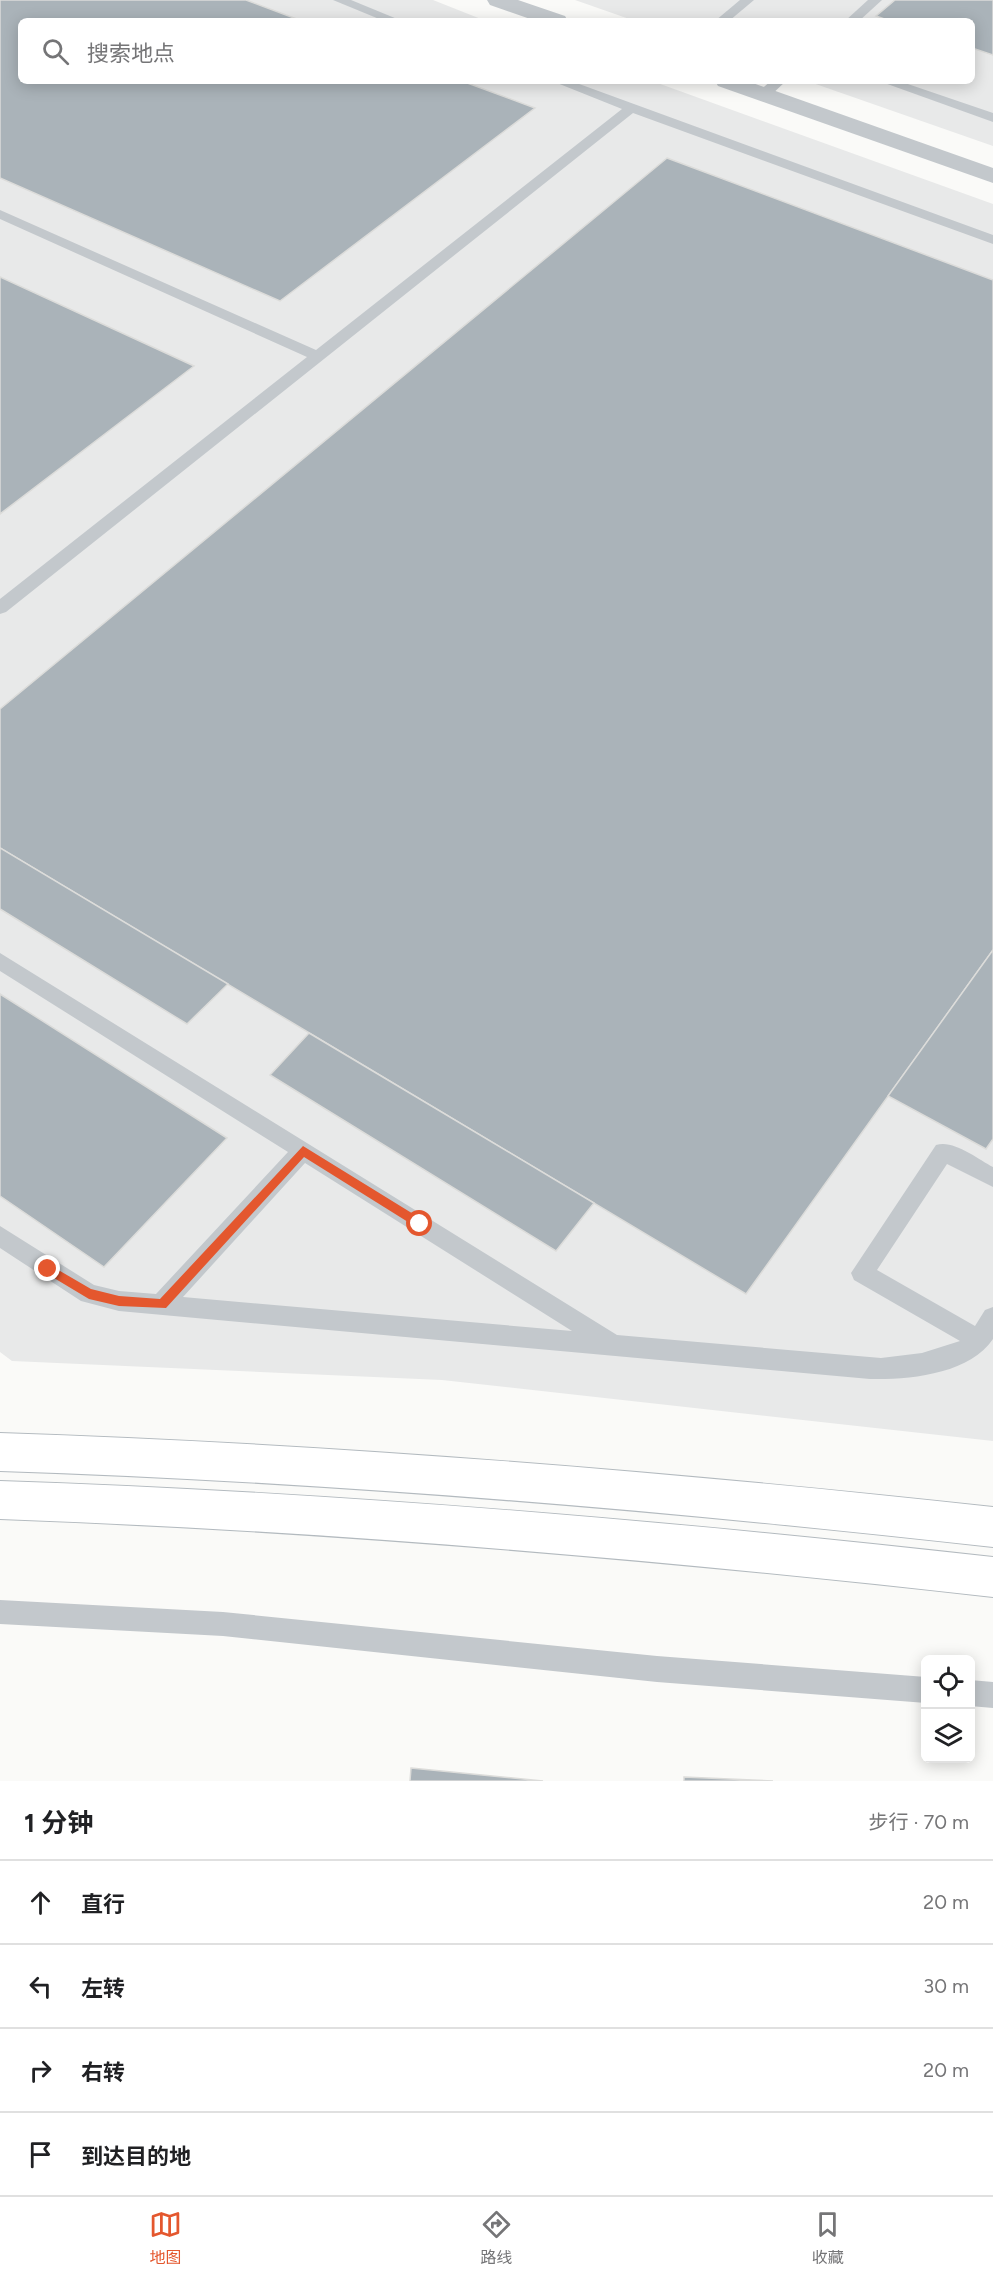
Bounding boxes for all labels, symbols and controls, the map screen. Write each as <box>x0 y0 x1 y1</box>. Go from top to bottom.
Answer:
search box <box>18 18 975 84</box>
icon: search <box>39 35 72 68</box>
text: 搜索地点 <box>87 40 175 67</box>
route start <box>406 1210 432 1236</box>
route end <box>34 1255 60 1281</box>
map controls <box>921 1655 975 1763</box>
button: locate <box>921 1655 975 1709</box>
button: layers <box>921 1709 975 1763</box>
text: 1 分钟 <box>24 1807 93 1839</box>
text: 步行 · 70 m <box>869 1810 969 1834</box>
icon: ahead <box>24 1886 57 1919</box>
text: 20 m <box>923 1890 969 1914</box>
text: 直行 <box>81 1891 125 1918</box>
icon: left <box>24 1970 57 2003</box>
text: 30 m <box>923 1974 969 1998</box>
text: 左转 <box>81 1975 125 2002</box>
icon: right <box>24 2054 57 2087</box>
text: 20 m <box>923 2058 969 2082</box>
text: 右转 <box>81 2059 125 2086</box>
icon: arrive <box>24 2138 57 2171</box>
text: 到达目的地 <box>81 2143 191 2170</box>
tab: 地图 <box>149 2208 182 2268</box>
tab: 路线 <box>480 2208 513 2268</box>
tab: 收藏 <box>811 2208 844 2268</box>

